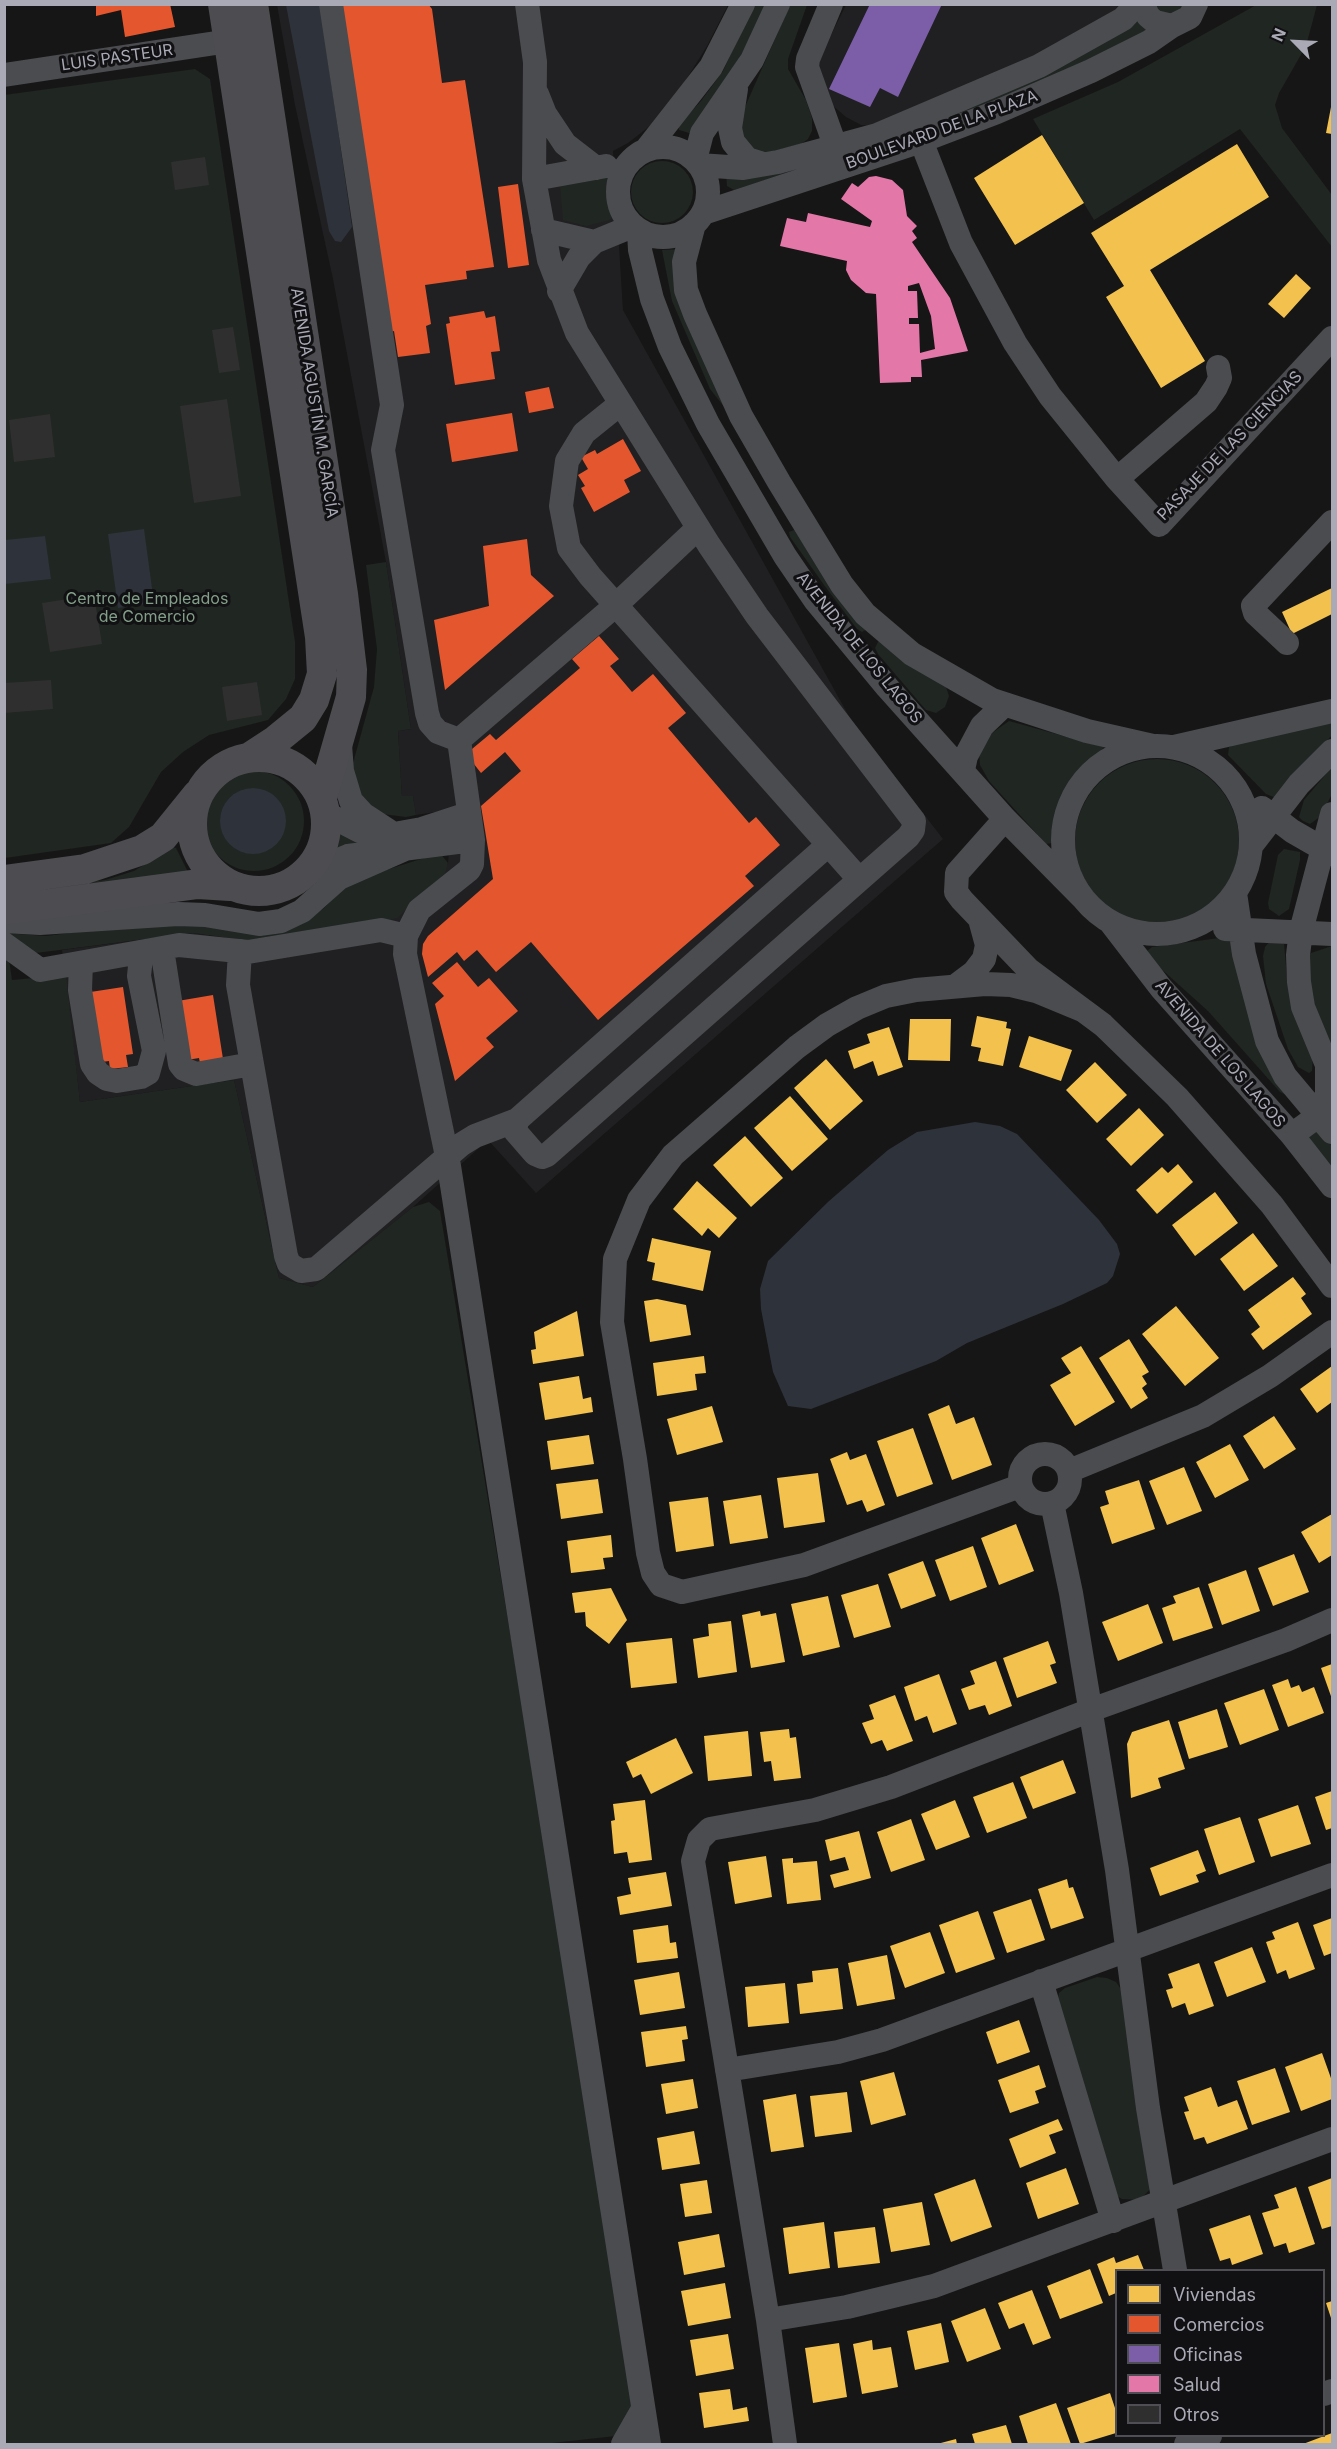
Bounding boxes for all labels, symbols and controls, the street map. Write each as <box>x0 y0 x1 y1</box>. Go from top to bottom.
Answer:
north arrow <box>1265 12 1325 72</box>
text: N <box>1267 25 1290 44</box>
street label: LUIS PASTEUR <box>60 41 174 75</box>
street label: BOULEVARD DE LA PLAZA <box>844 86 1040 174</box>
street label: AVENIDA AGUSTÍN M. GARCÍA <box>286 287 342 519</box>
street label: PASAJE DE LAS CIENCIAS <box>1154 367 1306 525</box>
street label: AVENIDA DE LOS LAGOS <box>792 569 926 727</box>
park label: Centro de Empleados de Comercio <box>66 589 228 627</box>
street label: AVENIDA DE LOS LAGOS <box>1151 976 1289 1132</box>
legend <box>1115 2269 1325 2437</box>
text: Viviendas <box>1173 2284 1256 2305</box>
text: Comercios <box>1173 2314 1265 2335</box>
text: Oficinas <box>1173 2344 1243 2365</box>
text: Salud <box>1173 2374 1221 2395</box>
text: Otros <box>1173 2404 1219 2425</box>

